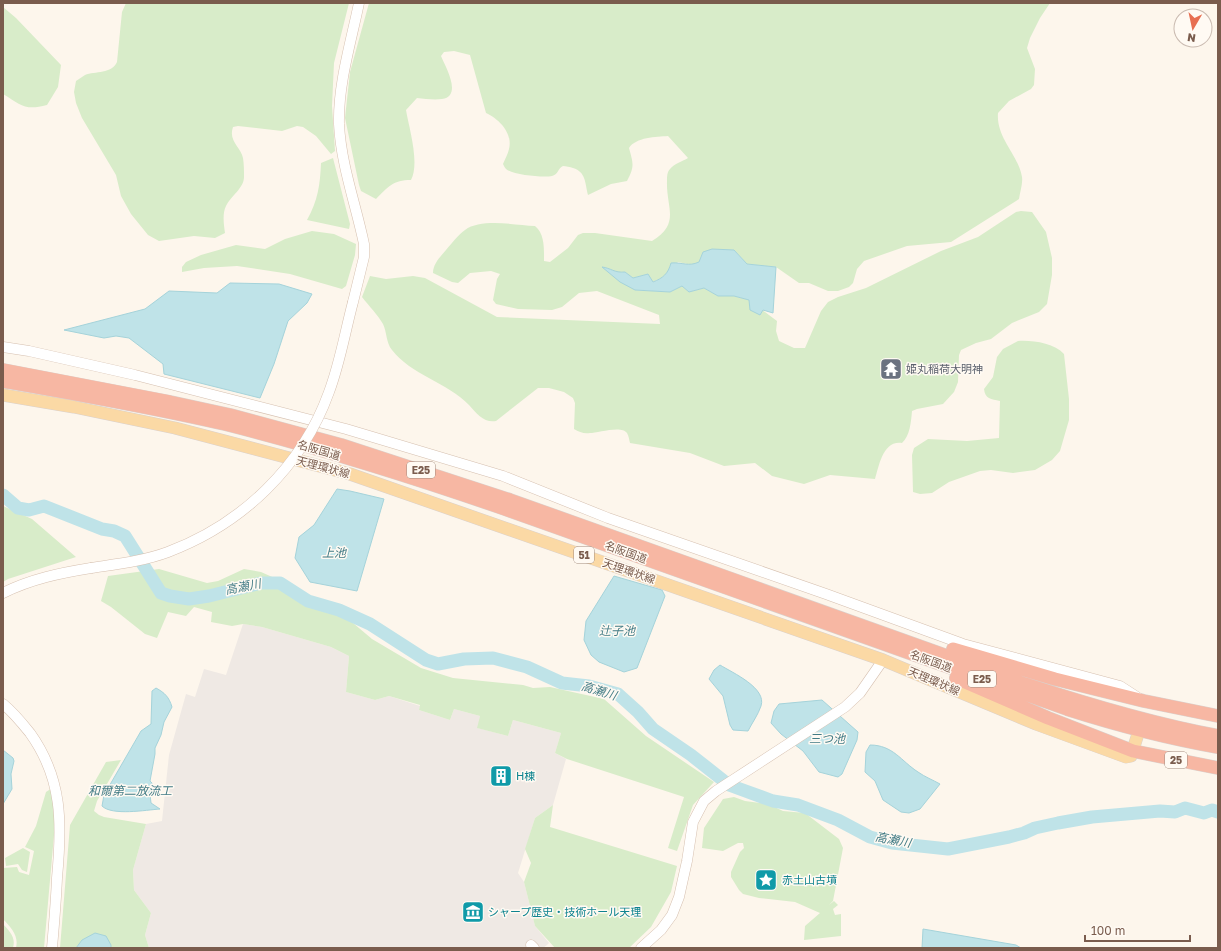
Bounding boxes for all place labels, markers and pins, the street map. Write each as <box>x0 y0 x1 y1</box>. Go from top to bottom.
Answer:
temple icon: 姫丸稲荷大明神 <box>878 356 904 382</box>
place label: 姫丸稲荷大明神 <box>906 362 983 375</box>
building icon: H棟 <box>488 763 514 789</box>
place label: H棟 <box>516 769 535 782</box>
place icon: 赤土山古墳 <box>753 867 779 893</box>
place label: 赤土山古墳 <box>782 873 837 886</box>
museum icon: シャープ歴史・技術ホール天理 <box>460 899 486 925</box>
place label: シャープ歴史・技術ホール天理 <box>488 905 641 918</box>

